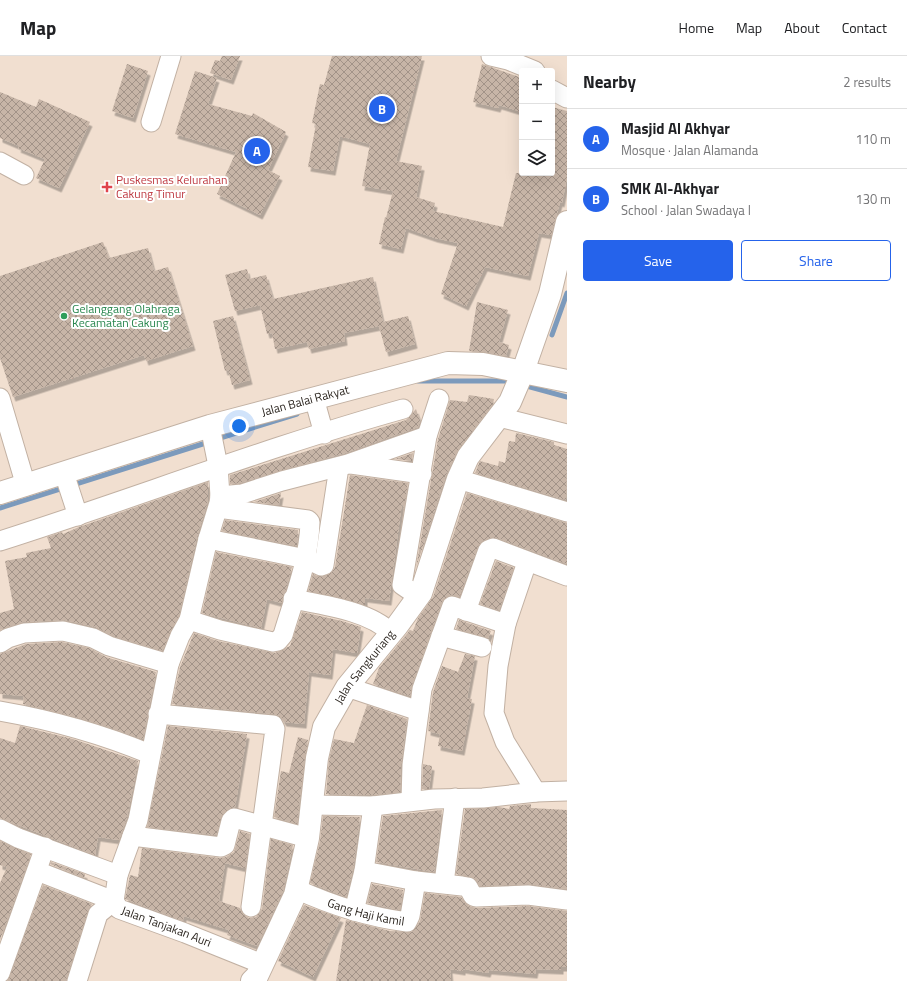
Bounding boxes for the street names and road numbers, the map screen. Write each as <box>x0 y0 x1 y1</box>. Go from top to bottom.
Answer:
street label: Jalan Balai Rakyat <box>259 379 352 421</box>
street label: Jalan Sangkuriang <box>329 625 399 708</box>
street label: Gang Haji Kamil <box>325 893 406 931</box>
street label: Jalan Tanjakan Auri <box>119 901 215 952</box>

